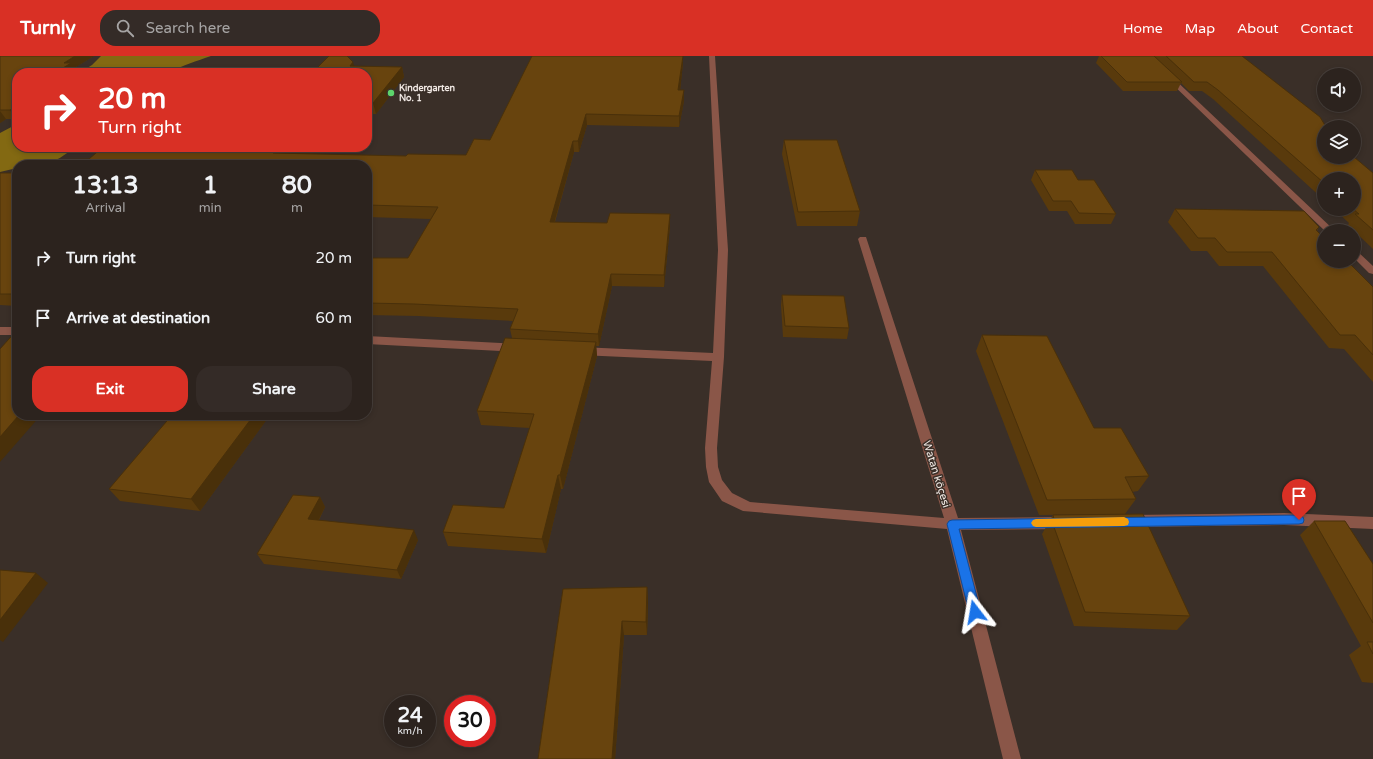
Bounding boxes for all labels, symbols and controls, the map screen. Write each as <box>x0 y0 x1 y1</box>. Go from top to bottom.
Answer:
search box <box>100 10 380 46</box>
text: Turnly <box>20 17 76 39</box>
icon: search <box>114 17 136 39</box>
text: Search here <box>146 19 230 37</box>
text: Home <box>1123 20 1163 37</box>
text: Map <box>1185 20 1215 37</box>
text: About <box>1237 20 1279 37</box>
text: Contact <box>1301 20 1353 37</box>
map controls <box>1317 68 1361 268</box>
button: sound <box>1317 68 1361 112</box>
text: 20 m <box>98 82 166 116</box>
place label: Kindergarten No. 1 <box>399 83 455 104</box>
icon: right <box>32 84 84 136</box>
marker: Kindergarten No. 1 <box>386 88 396 98</box>
text: Turn right <box>98 116 182 138</box>
button: layers <box>1317 120 1361 164</box>
text: 13:13 <box>72 171 139 200</box>
text: 1 <box>203 171 218 200</box>
text: 80 <box>282 171 312 200</box>
button: + <box>1317 172 1361 216</box>
text: Arrival <box>85 200 125 216</box>
text: min <box>199 200 222 216</box>
text: m <box>291 200 303 216</box>
button: − <box>1317 224 1361 268</box>
icon: right <box>32 247 54 269</box>
text: Turn right <box>66 249 136 267</box>
text: 20 m <box>315 249 352 267</box>
icon: arrive <box>32 307 54 329</box>
text: Arrive at destination <box>66 309 210 327</box>
text: 60 m <box>315 309 352 327</box>
button: Exit <box>32 366 188 412</box>
button: Share <box>196 366 352 412</box>
street label: Watan köçesi <box>920 439 953 509</box>
pin <box>1282 479 1316 520</box>
icon: arrive <box>1288 485 1310 507</box>
position arrow <box>954 591 996 633</box>
speed limit sign: 30 <box>444 695 496 747</box>
text: 24 <box>397 704 423 728</box>
text: km/h <box>397 725 423 737</box>

